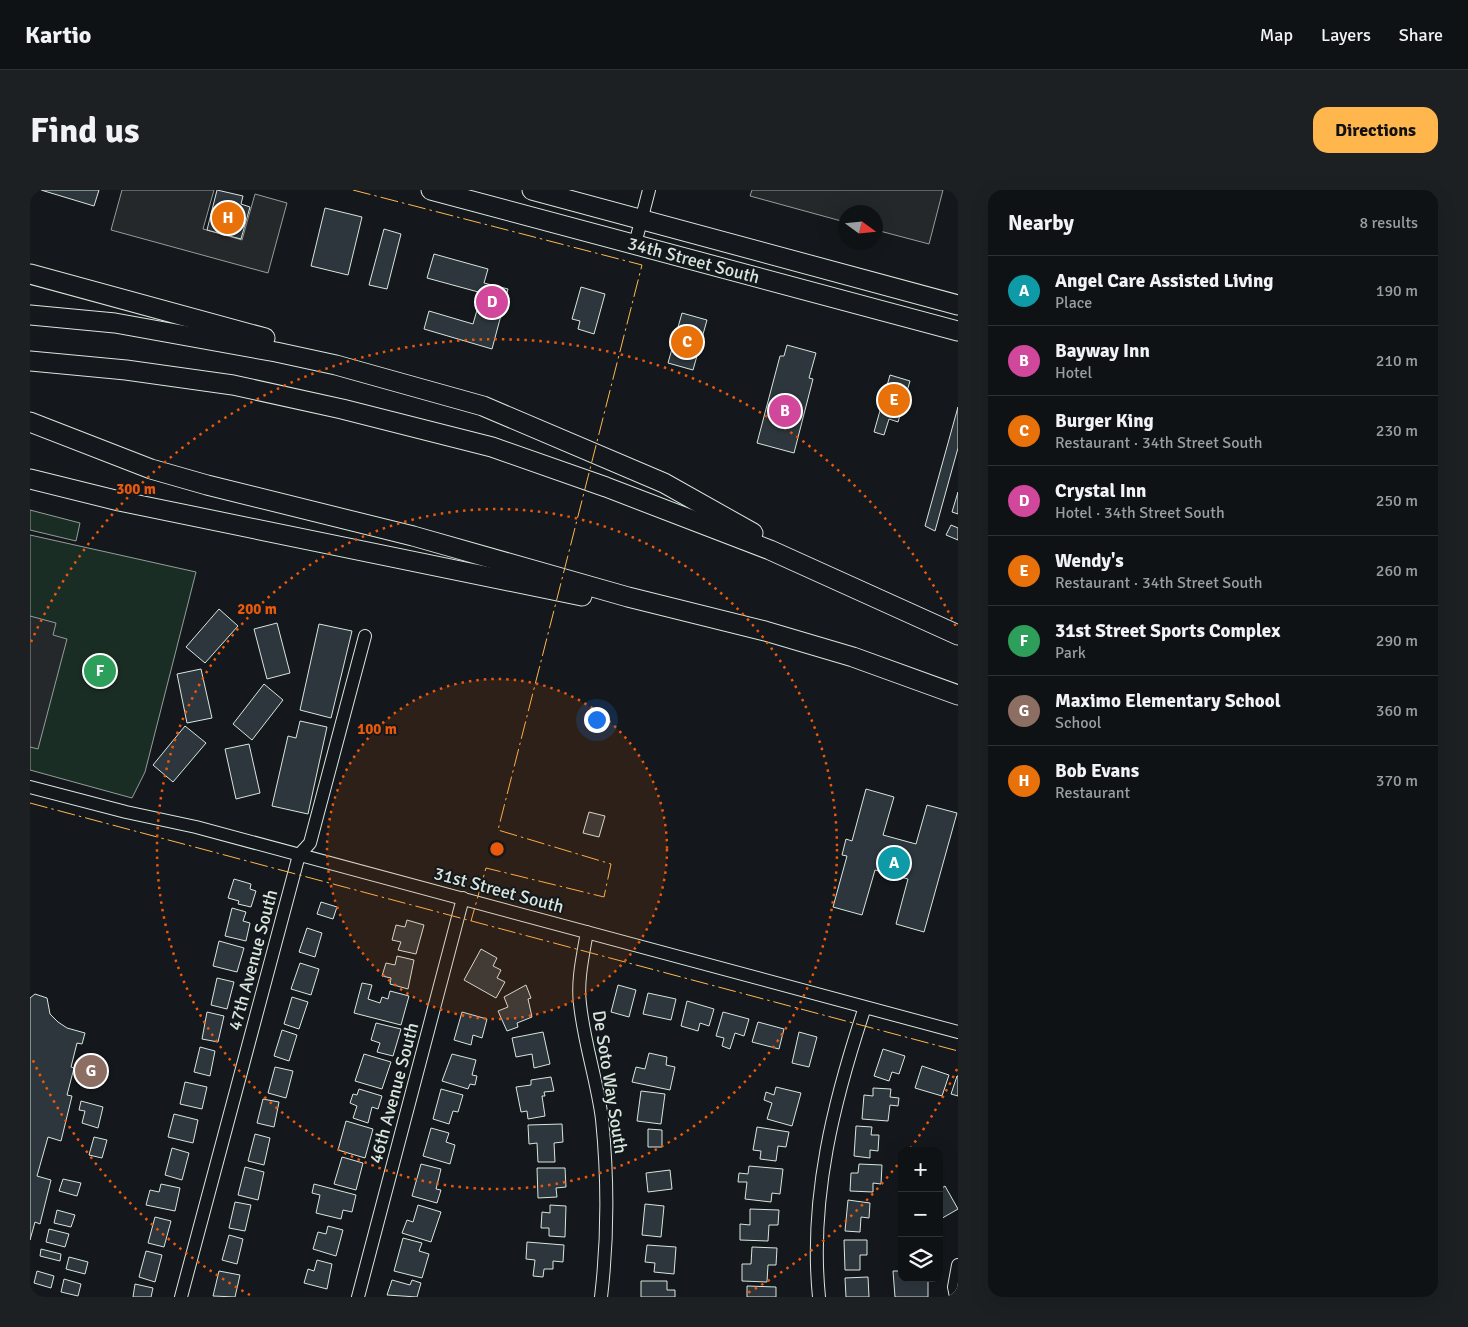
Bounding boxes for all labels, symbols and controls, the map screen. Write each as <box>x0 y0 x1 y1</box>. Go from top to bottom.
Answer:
text: Kartio <box>25 20 91 50</box>
text: Map <box>1260 24 1293 46</box>
text: Layers <box>1321 24 1371 46</box>
text: Share <box>1399 24 1443 46</box>
button: Directions <box>1313 107 1438 153</box>
text: Find us <box>30 109 140 152</box>
pin: H <box>212 199 244 237</box>
north arrow <box>838 205 883 250</box>
text: Nearby <box>1008 210 1074 236</box>
text: 8 results <box>1359 213 1418 233</box>
street label: 34th Street South <box>625 232 762 288</box>
text: Angel Care Assisted Living <box>1055 269 1274 293</box>
text: A <box>1019 281 1029 301</box>
text: 190 m <box>1376 281 1418 301</box>
pin: D <box>476 283 508 321</box>
text: Place <box>1055 293 1092 313</box>
pin: C <box>671 323 703 361</box>
text: Bayway Inn <box>1055 339 1150 363</box>
text: B <box>1019 351 1029 371</box>
text: 210 m <box>1376 351 1418 371</box>
text: Hotel <box>1055 363 1092 383</box>
pin: E <box>878 381 910 419</box>
pin: B <box>769 392 801 430</box>
text: Burger King <box>1055 409 1154 433</box>
text: C <box>1019 421 1029 441</box>
text: 230 m <box>1376 421 1418 441</box>
text: Restaurant · 34th Street South <box>1055 433 1263 453</box>
text: Crystal Inn <box>1055 479 1146 503</box>
text: 300 m <box>116 480 156 498</box>
text: D <box>1019 491 1029 511</box>
text: 250 m <box>1376 491 1418 511</box>
text: Hotel · 34th Street South <box>1055 503 1225 523</box>
text: Wendy's <box>1055 549 1124 573</box>
text: E <box>1019 561 1029 581</box>
text: 260 m <box>1376 561 1418 581</box>
text: Restaurant · 34th Street South <box>1055 573 1263 593</box>
text: 200 m <box>237 600 277 618</box>
text: 31st Street Sports Complex <box>1055 619 1280 643</box>
text: F <box>1020 631 1028 651</box>
text: 290 m <box>1376 631 1418 651</box>
text: Park <box>1055 643 1086 663</box>
pin: F <box>84 652 116 690</box>
text: Maximo Elementary School <box>1055 689 1281 713</box>
text: G <box>1019 701 1029 721</box>
text: 360 m <box>1376 701 1418 721</box>
your location <box>584 707 610 733</box>
text: School <box>1055 713 1101 733</box>
text: 100 m <box>357 720 397 738</box>
text: Bob Evans <box>1055 759 1139 783</box>
text: H <box>1019 771 1029 791</box>
text: 370 m <box>1376 771 1418 791</box>
text: Restaurant <box>1055 783 1130 803</box>
centre of rings <box>488 840 506 858</box>
pin: A <box>878 844 910 882</box>
street label: 31st Street South <box>432 862 566 918</box>
street label: 47th Avenue South <box>224 887 282 1033</box>
street label: De Soto Way South <box>588 1009 632 1155</box>
street label: 46th Avenue South <box>365 1020 423 1166</box>
pin: G <box>75 1052 107 1090</box>
map controls <box>898 1147 943 1282</box>
button: + <box>898 1147 943 1192</box>
button: − <box>898 1192 943 1237</box>
button: layers <box>898 1237 943 1282</box>

